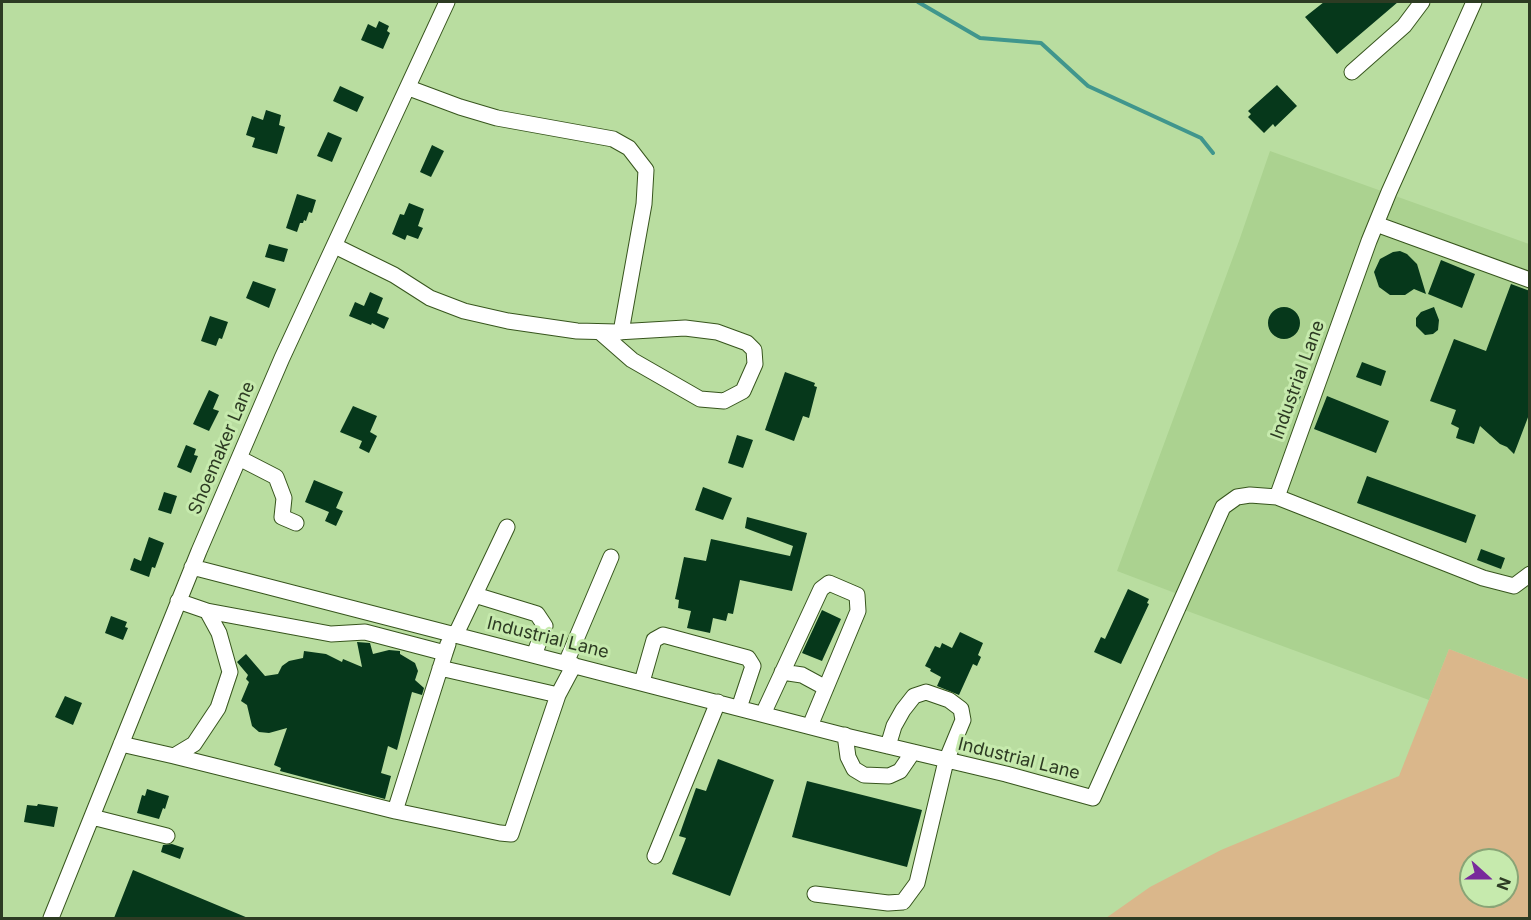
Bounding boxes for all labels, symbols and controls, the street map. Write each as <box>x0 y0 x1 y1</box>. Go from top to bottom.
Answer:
street label: Industrial Lane <box>1266 318 1330 442</box>
street label: Shoemaker Lane <box>184 378 260 518</box>
street label: Industrial Lane <box>485 612 611 664</box>
street label: Industrial Lane <box>956 733 1082 785</box>
north arrow <box>1459 848 1519 908</box>
text: N <box>1492 874 1515 893</box>

